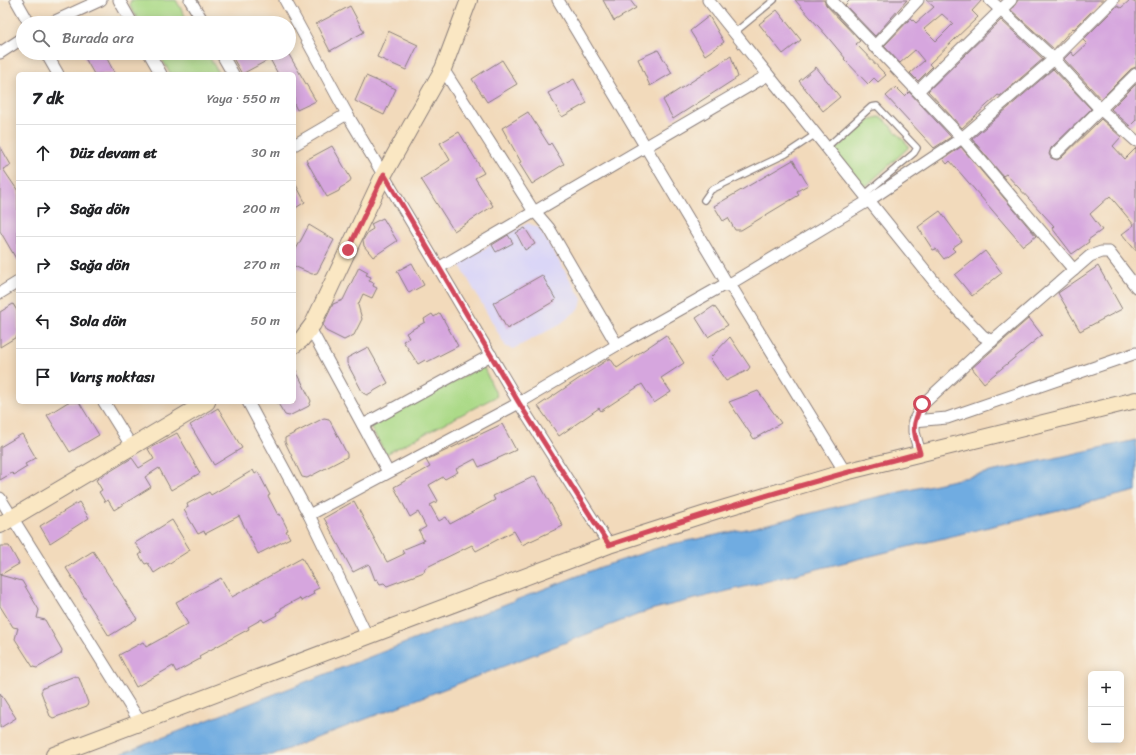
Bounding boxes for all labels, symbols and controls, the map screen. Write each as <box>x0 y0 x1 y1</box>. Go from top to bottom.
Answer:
search box <box>16 16 296 60</box>
text: Burada ara <box>62 25 134 51</box>
icon: search <box>30 27 52 49</box>
text: 7 dk <box>32 83 64 113</box>
text: Yaya · 550 m <box>207 87 280 110</box>
text: Düz devam et <box>70 140 157 166</box>
text: 30 m <box>251 141 280 164</box>
icon: ahead <box>32 142 54 164</box>
text: Sağa dön <box>70 196 130 222</box>
text: 200 m <box>243 197 280 220</box>
icon: right <box>32 198 54 220</box>
route end <box>339 241 357 259</box>
text: Sağa dön <box>70 252 130 278</box>
text: 270 m <box>243 253 280 276</box>
icon: right <box>32 254 54 276</box>
text: Sola dön <box>70 308 126 334</box>
text: 50 m <box>250 309 280 332</box>
icon: left <box>32 310 54 332</box>
text: Varış noktası <box>70 364 155 390</box>
icon: arrive <box>32 366 54 388</box>
route start <box>913 395 931 413</box>
map controls <box>1088 671 1124 743</box>
button: + <box>1088 671 1124 707</box>
button: − <box>1088 707 1124 743</box>

